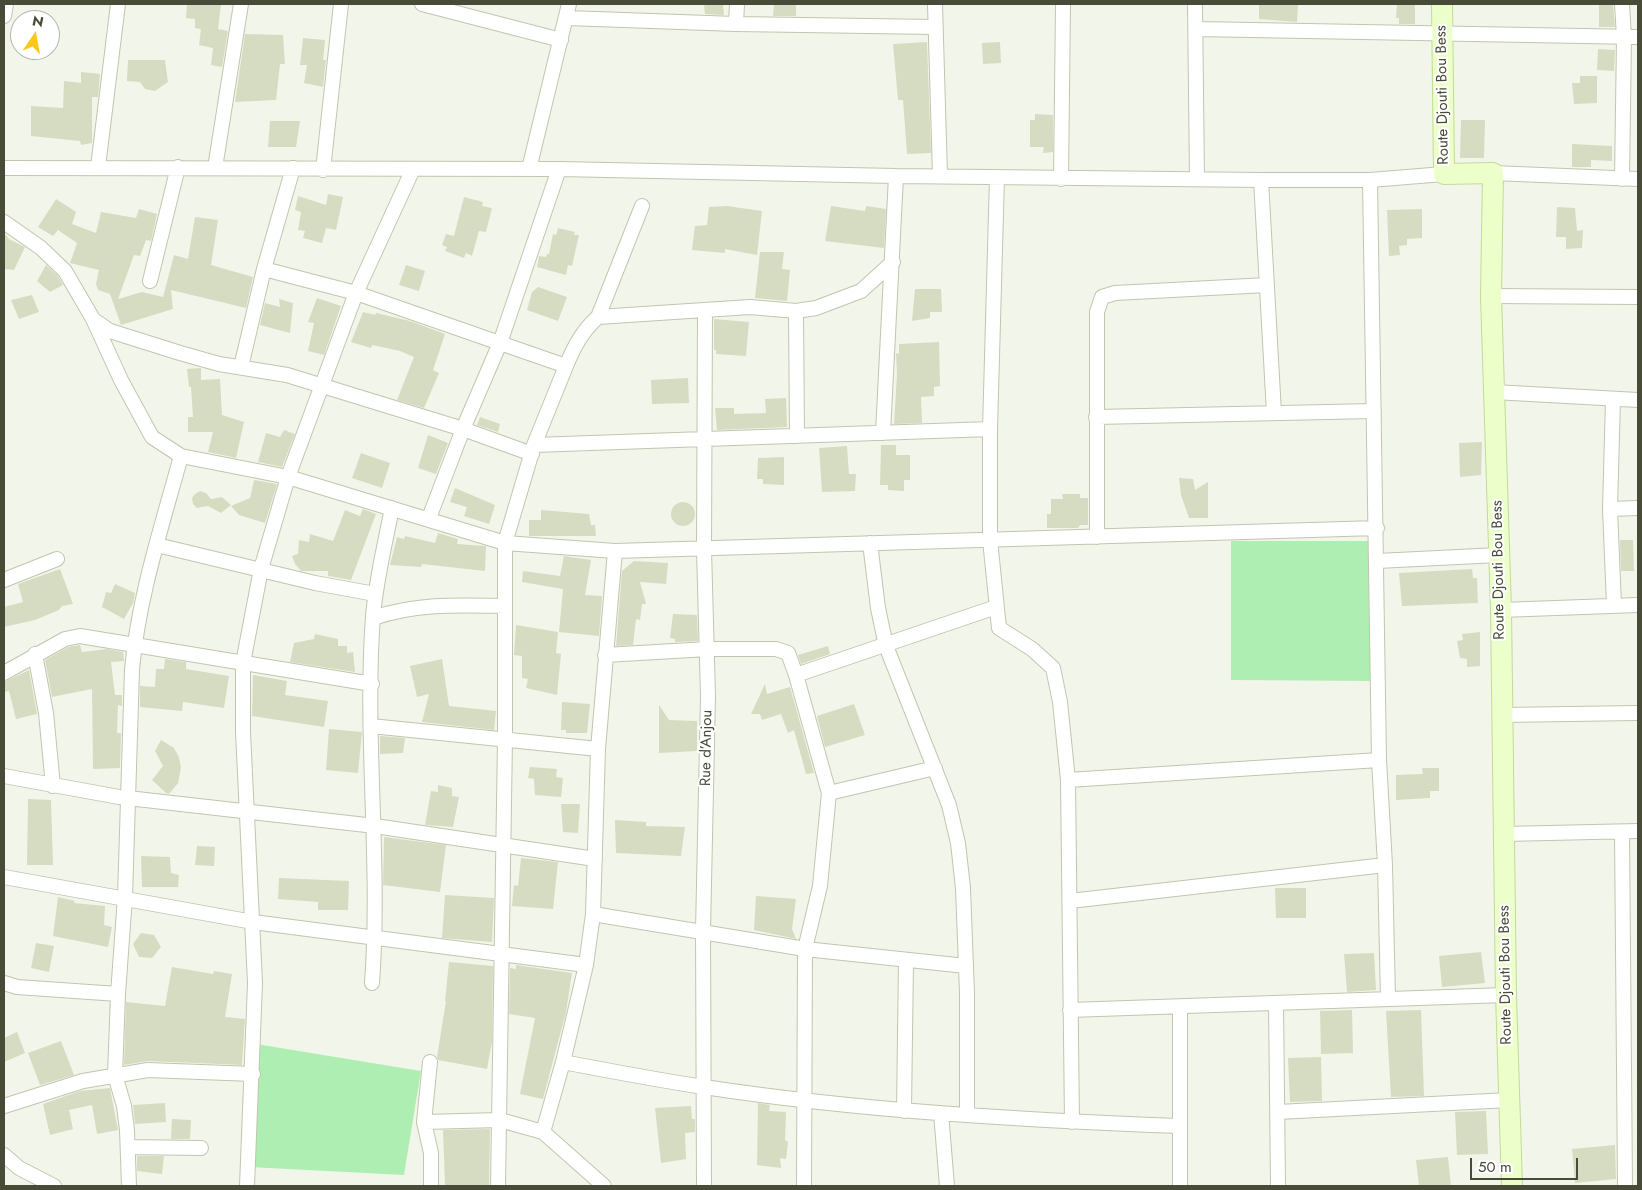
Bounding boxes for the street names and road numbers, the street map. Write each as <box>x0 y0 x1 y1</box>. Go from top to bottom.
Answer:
street label: Route Djouti Bou Bess <box>1433 25 1453 165</box>
street label: Route Djouti Bou Bess <box>1489 500 1509 640</box>
street label: Rue d’Anjou <box>697 710 717 786</box>
street label: Route Djouti Bou Bess <box>1496 905 1516 1045</box>

